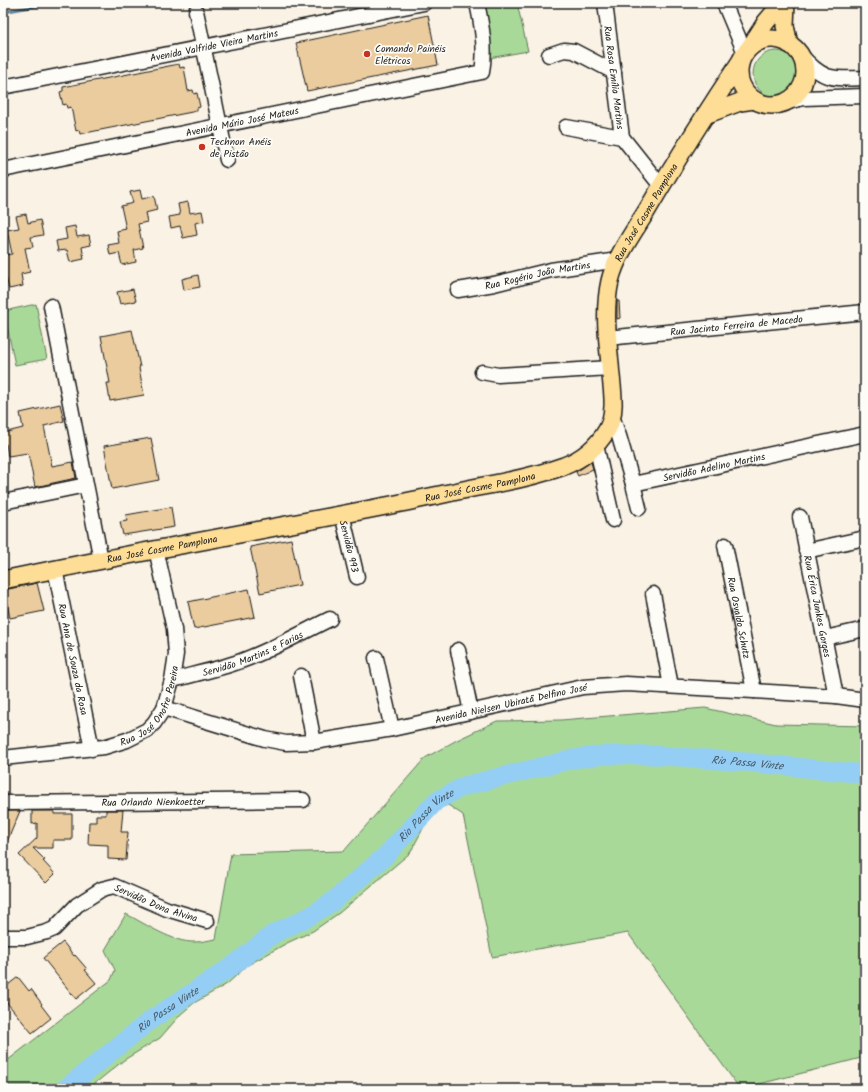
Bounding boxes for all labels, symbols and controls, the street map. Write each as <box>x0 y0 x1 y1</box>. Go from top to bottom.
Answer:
street label: Avenida Valfride Vieira Martins <box>149 25 280 66</box>
street label: Rua Rosa Emília Martins <box>599 25 628 131</box>
place label: Comando Painéis Elétricos <box>375 41 447 69</box>
marker: Comando Painéis Elétricos <box>362 49 372 59</box>
street label: Avenida Mário José Mateus <box>184 103 301 141</box>
place label: Technon Anéis de Pistão <box>210 134 272 162</box>
marker: Technon Anéis de Pistão <box>197 142 207 152</box>
street label: Rua José Cosme Pamplona <box>611 160 683 265</box>
street label: Rua Rogério João Martins <box>484 257 592 294</box>
street label: Rua Jacinto Ferreira de Macedo <box>669 311 804 341</box>
street label: Servidão Adelino Martins <box>662 449 767 486</box>
street label: Rua José Cosme Pamplona <box>423 468 537 507</box>
street label: Servidão 993 <box>335 518 363 574</box>
street label: Rua José Cosme Pamplona <box>105 531 219 568</box>
street label: Rua Érica Junkes Gorges <box>799 554 835 660</box>
street label: Rua Osvaldo Schutz <box>723 576 754 661</box>
street label: Rua Ana de Souza da Rosa <box>53 602 92 717</box>
street label: Servidão Martins e Farias <box>201 627 307 681</box>
street label: Rua José Onofre Pereira <box>118 664 183 751</box>
street label: Avenida Nielsen Ubiratã Delfino José <box>434 680 588 728</box>
water label: Rio Passa Vinte <box>711 751 785 776</box>
water label: Rio Passa Vinte <box>394 784 458 847</box>
street label: Rua Orlando Nienkoetter <box>101 794 205 811</box>
street label: Servidão Dona Alvina <box>112 880 200 927</box>
water label: Rio Passa Vinte <box>133 982 204 1038</box>

